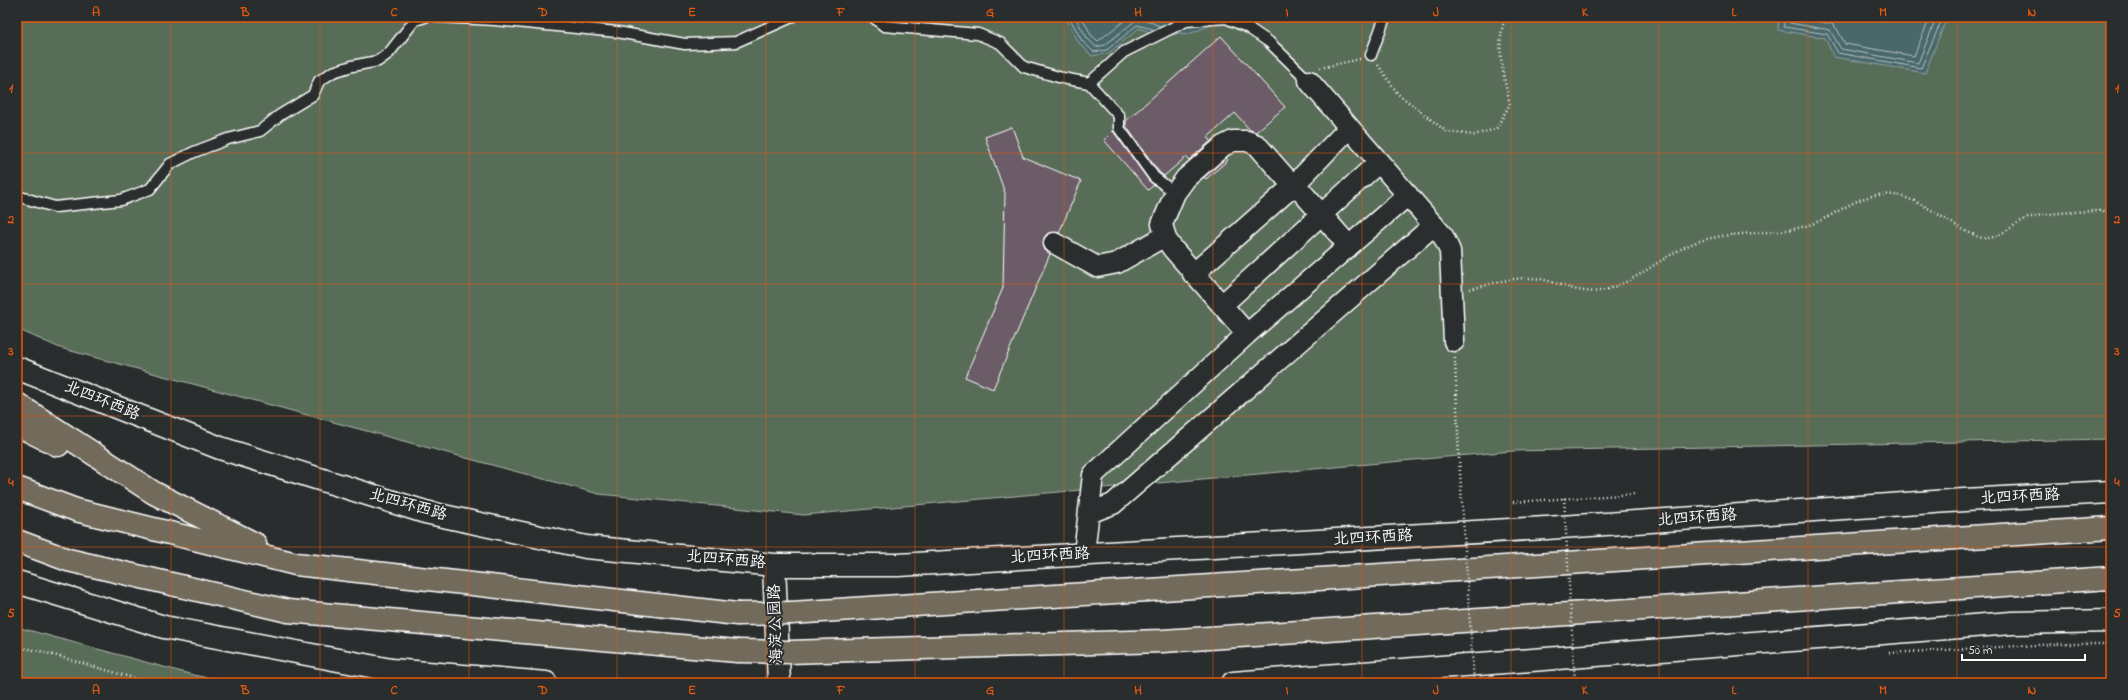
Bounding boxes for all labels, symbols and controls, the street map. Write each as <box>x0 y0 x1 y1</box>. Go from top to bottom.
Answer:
text: A <box>92 3 100 22</box>
text: B <box>240 3 250 22</box>
text: C <box>390 3 398 22</box>
text: D <box>537 3 548 22</box>
text: E <box>688 3 696 22</box>
text: F <box>836 3 846 22</box>
text: G <box>986 3 994 22</box>
text: H <box>1134 3 1142 22</box>
text: I <box>1285 3 1289 22</box>
text: J <box>1433 3 1439 22</box>
text: K <box>1582 3 1589 22</box>
text: L <box>1732 3 1738 22</box>
text: M <box>1879 3 1887 22</box>
text: N <box>2028 3 2037 22</box>
text: 1 <box>9 79 14 98</box>
text: 1 <box>2115 79 2120 98</box>
text: 2 <box>7 210 15 229</box>
text: 2 <box>2113 210 2121 229</box>
text: 3 <box>7 342 14 361</box>
text: 3 <box>2113 342 2120 361</box>
street label: 北四环西路 <box>60 375 144 427</box>
text: 4 <box>7 473 14 492</box>
text: 4 <box>2113 473 2120 492</box>
street label: 北四环西路 <box>366 482 450 528</box>
street label: 北四环西路 <box>1979 483 2061 511</box>
street label: 北四环西路 <box>1656 503 1738 533</box>
street label: 北四环西路 <box>1332 524 1414 552</box>
street label: 北四环西路 <box>1009 542 1091 570</box>
street label: 北四环西路 <box>685 545 767 575</box>
street label: 海淀公园路 <box>763 584 789 664</box>
text: 5 <box>7 604 15 623</box>
text: 5 <box>2113 604 2121 623</box>
scale bar <box>1962 636 2085 662</box>
text: 50 m <box>1968 642 1992 660</box>
text: A <box>92 681 100 700</box>
text: B <box>240 681 250 700</box>
text: C <box>390 681 398 700</box>
text: D <box>537 681 548 700</box>
text: E <box>688 681 696 700</box>
text: F <box>836 681 846 700</box>
text: G <box>986 681 994 700</box>
text: H <box>1134 681 1142 700</box>
text: I <box>1285 681 1289 700</box>
text: J <box>1433 681 1439 700</box>
text: K <box>1582 681 1589 700</box>
text: L <box>1732 681 1738 700</box>
text: M <box>1879 681 1887 700</box>
text: N <box>2028 681 2037 700</box>

